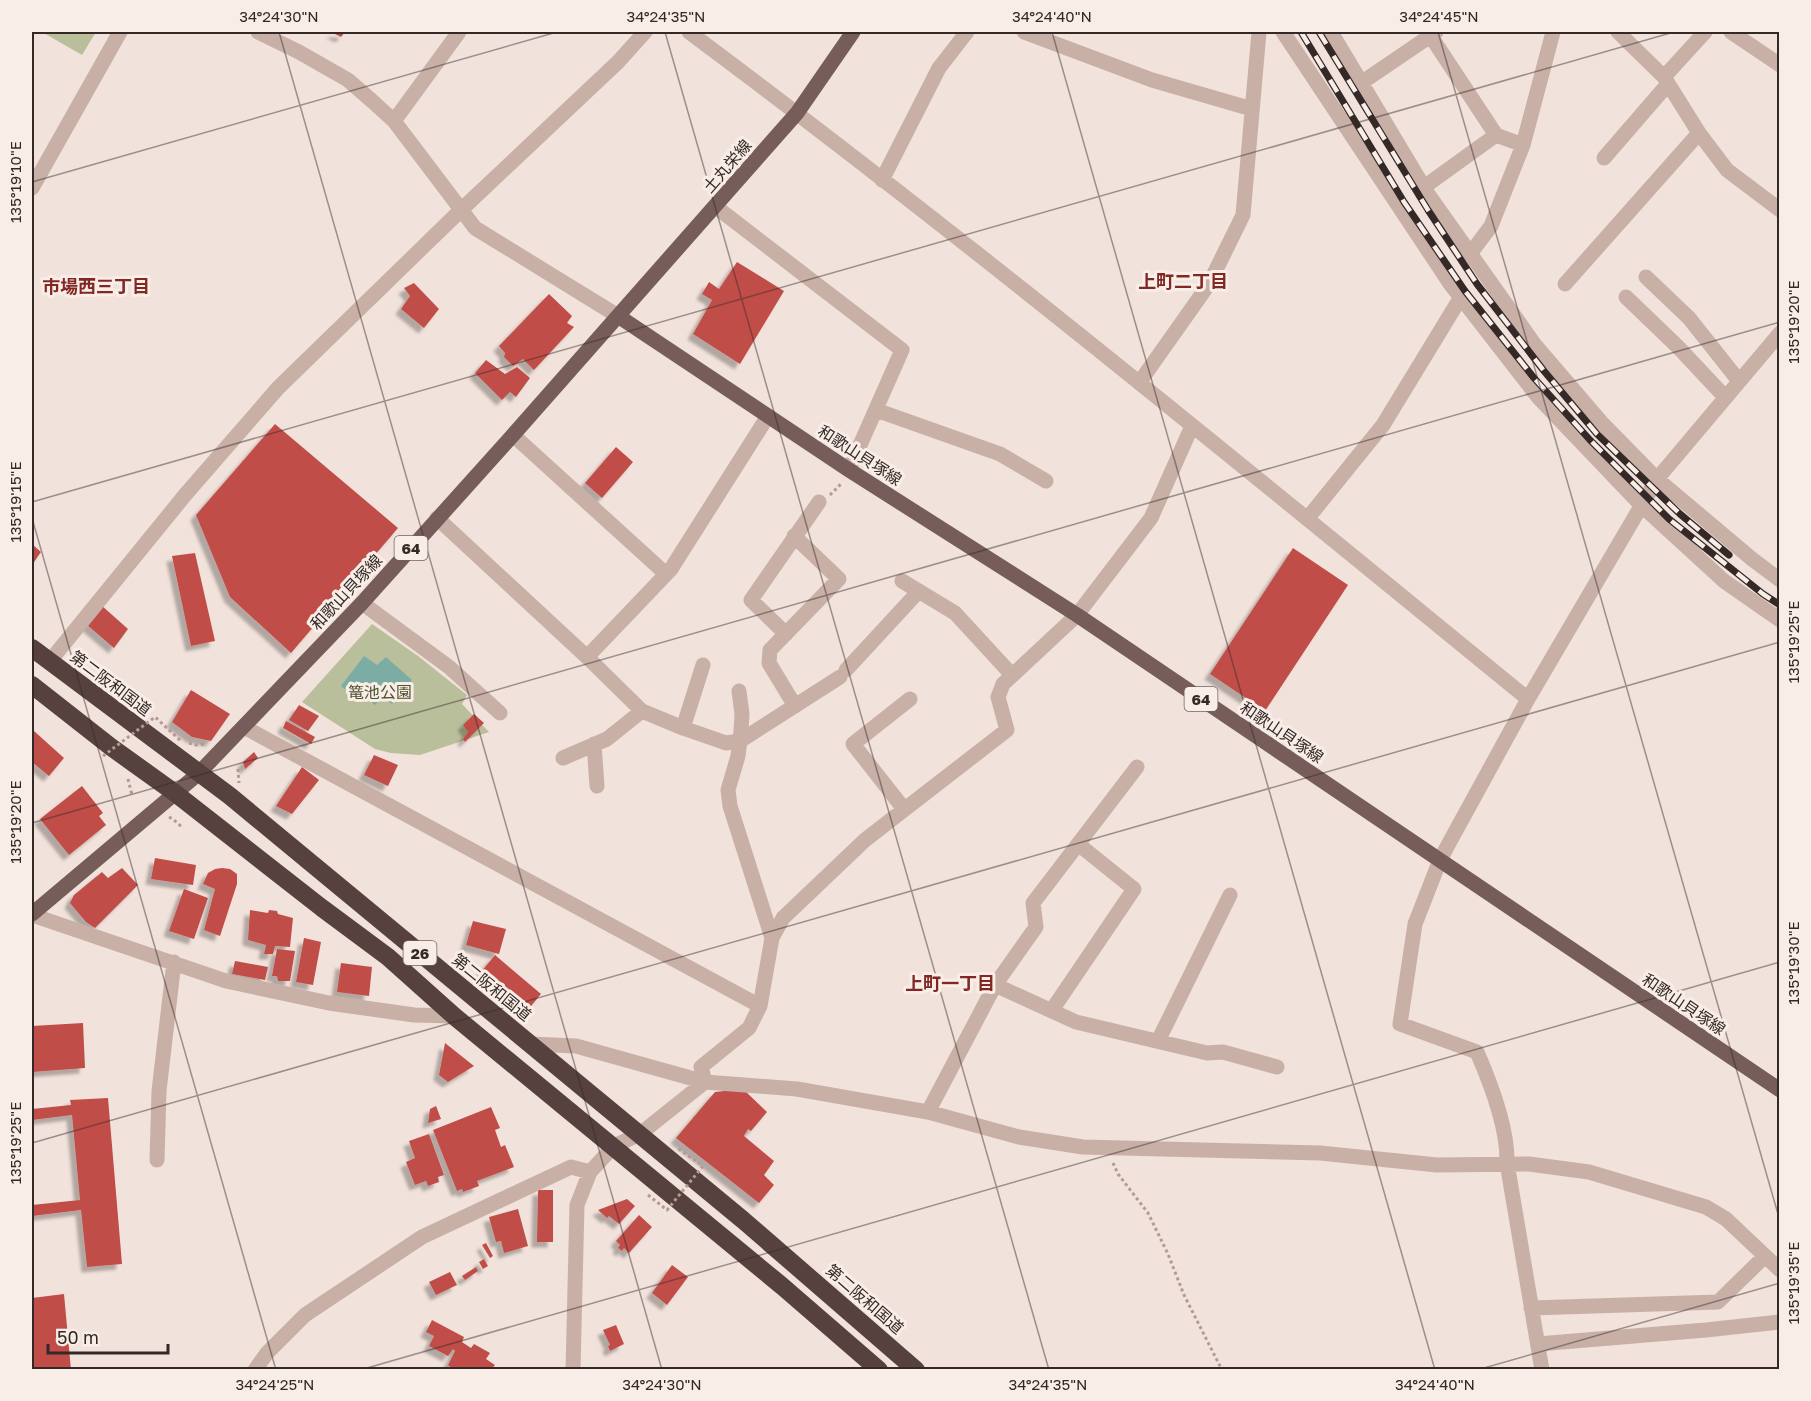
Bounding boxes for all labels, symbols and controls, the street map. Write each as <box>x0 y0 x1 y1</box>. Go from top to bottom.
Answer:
text: 34°24'30"N <box>239 7 319 25</box>
text: 34°24'35"N <box>627 7 705 25</box>
text: 34°24'40"N <box>1012 7 1092 25</box>
text: 34°24'45"N <box>1399 7 1479 25</box>
street label: 土丸栄線 <box>698 135 756 197</box>
text: 135°19'10"E <box>6 141 24 223</box>
district label: 上町二丁目 <box>1138 270 1228 292</box>
district label: 市場西三丁目 <box>42 275 150 297</box>
text: 135°19'20"E <box>1784 280 1802 364</box>
street label: 和歌山貝塚線 <box>814 420 906 490</box>
text: 135°19'15"E <box>6 461 24 543</box>
road number: 64 <box>394 536 428 560</box>
street label: 和歌山貝塚線 <box>306 550 386 634</box>
text: 135°19'25"E <box>1784 601 1802 683</box>
street label: 第二阪和国道 <box>67 646 155 720</box>
park label: 篭池公園 <box>348 682 412 702</box>
road number: 64 <box>1184 687 1218 711</box>
street label: 和歌山貝塚線 <box>1237 697 1327 767</box>
text: 135°19'20"E <box>6 780 24 864</box>
text: 135°19'30"E <box>1784 921 1802 1005</box>
road number: 26 <box>404 941 436 965</box>
street label: 第二阪和国道 <box>448 949 536 1025</box>
street label: 和歌山貝塚線 <box>1639 969 1729 1039</box>
district label: 上町一丁目 <box>905 972 995 994</box>
text: 135°19'25"E <box>6 1102 24 1184</box>
text: 135°19'35"E <box>1784 1242 1802 1324</box>
street label: 第二阪和国道 <box>822 1260 908 1338</box>
scale bar <box>48 1317 168 1355</box>
text: 50 m <box>57 1326 99 1348</box>
text: 34°24'25"N <box>236 1375 314 1393</box>
text: 34°24'30"N <box>622 1375 702 1393</box>
text: 34°24'35"N <box>1009 1375 1087 1393</box>
text: 34°24'40"N <box>1395 1375 1475 1393</box>

